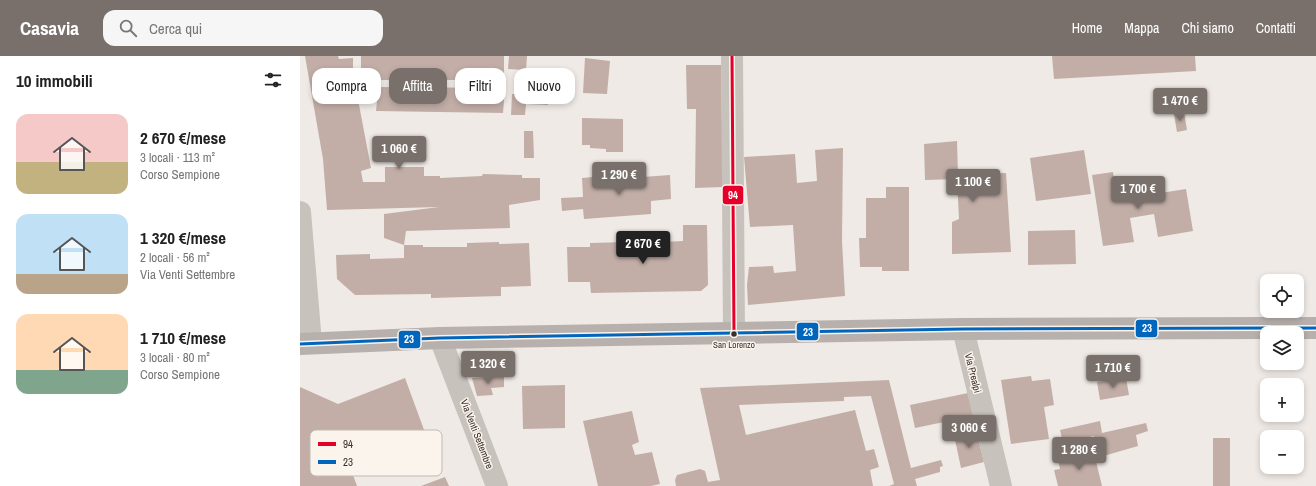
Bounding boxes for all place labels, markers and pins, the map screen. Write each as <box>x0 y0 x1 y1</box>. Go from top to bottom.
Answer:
pin: 1 470 € <box>1143 88 1217 122</box>
pin: 1 060 € <box>362 136 436 170</box>
pin: 1 290 € <box>582 162 656 196</box>
pin: 1 100 € <box>936 169 1010 203</box>
pin: 1 700 € <box>1101 176 1175 210</box>
pin: 2 670 € <box>606 231 680 265</box>
marker: San Lorenzo <box>729 329 739 339</box>
place label: San Lorenzo <box>713 339 755 351</box>
pin: 1 320 € <box>451 351 525 385</box>
pin: 1 710 € <box>1076 355 1150 389</box>
pin: 3 060 € <box>932 415 1006 449</box>
pin: 1 280 € <box>1042 437 1116 471</box>

